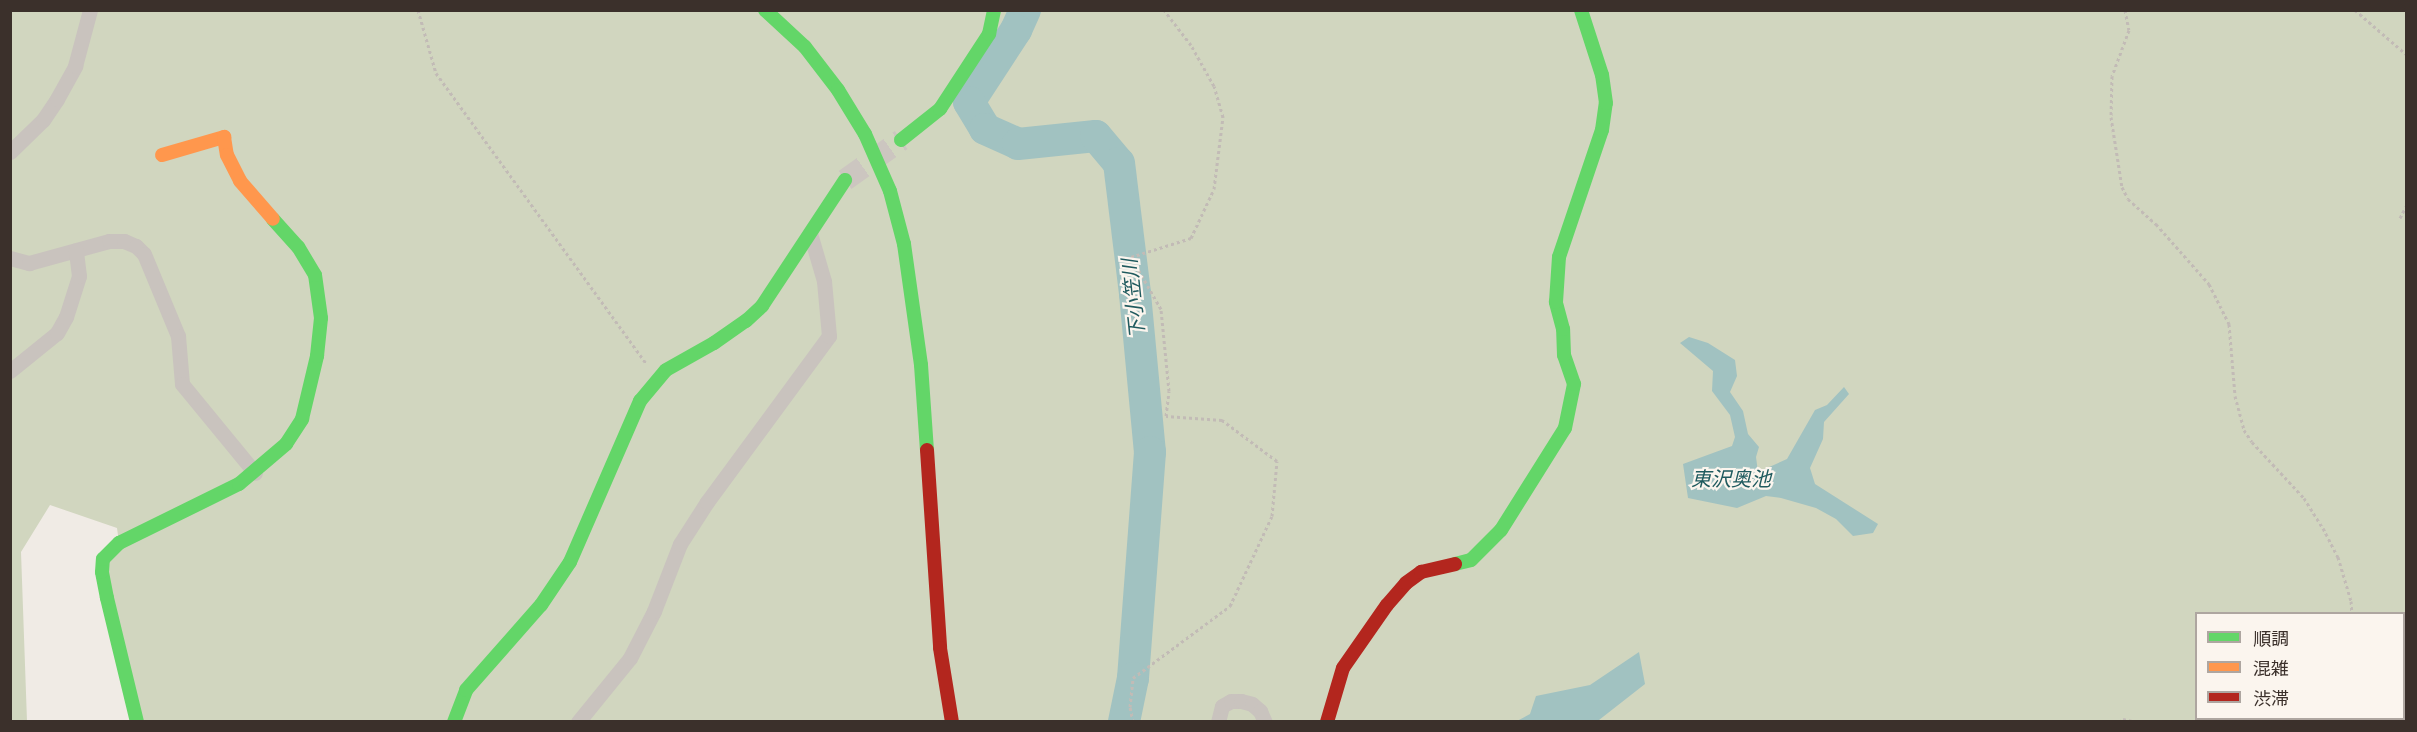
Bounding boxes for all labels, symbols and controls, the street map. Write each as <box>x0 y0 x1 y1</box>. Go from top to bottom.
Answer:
water label: 下小笠川 <box>1117 258 1149 340</box>
water label: 東沢奥池 <box>1691 466 1771 490</box>
legend <box>2195 612 2405 720</box>
text: 順調 <box>2253 626 2289 651</box>
text: 混雑 <box>2253 656 2289 681</box>
text: 渋滞 <box>2253 686 2289 711</box>

